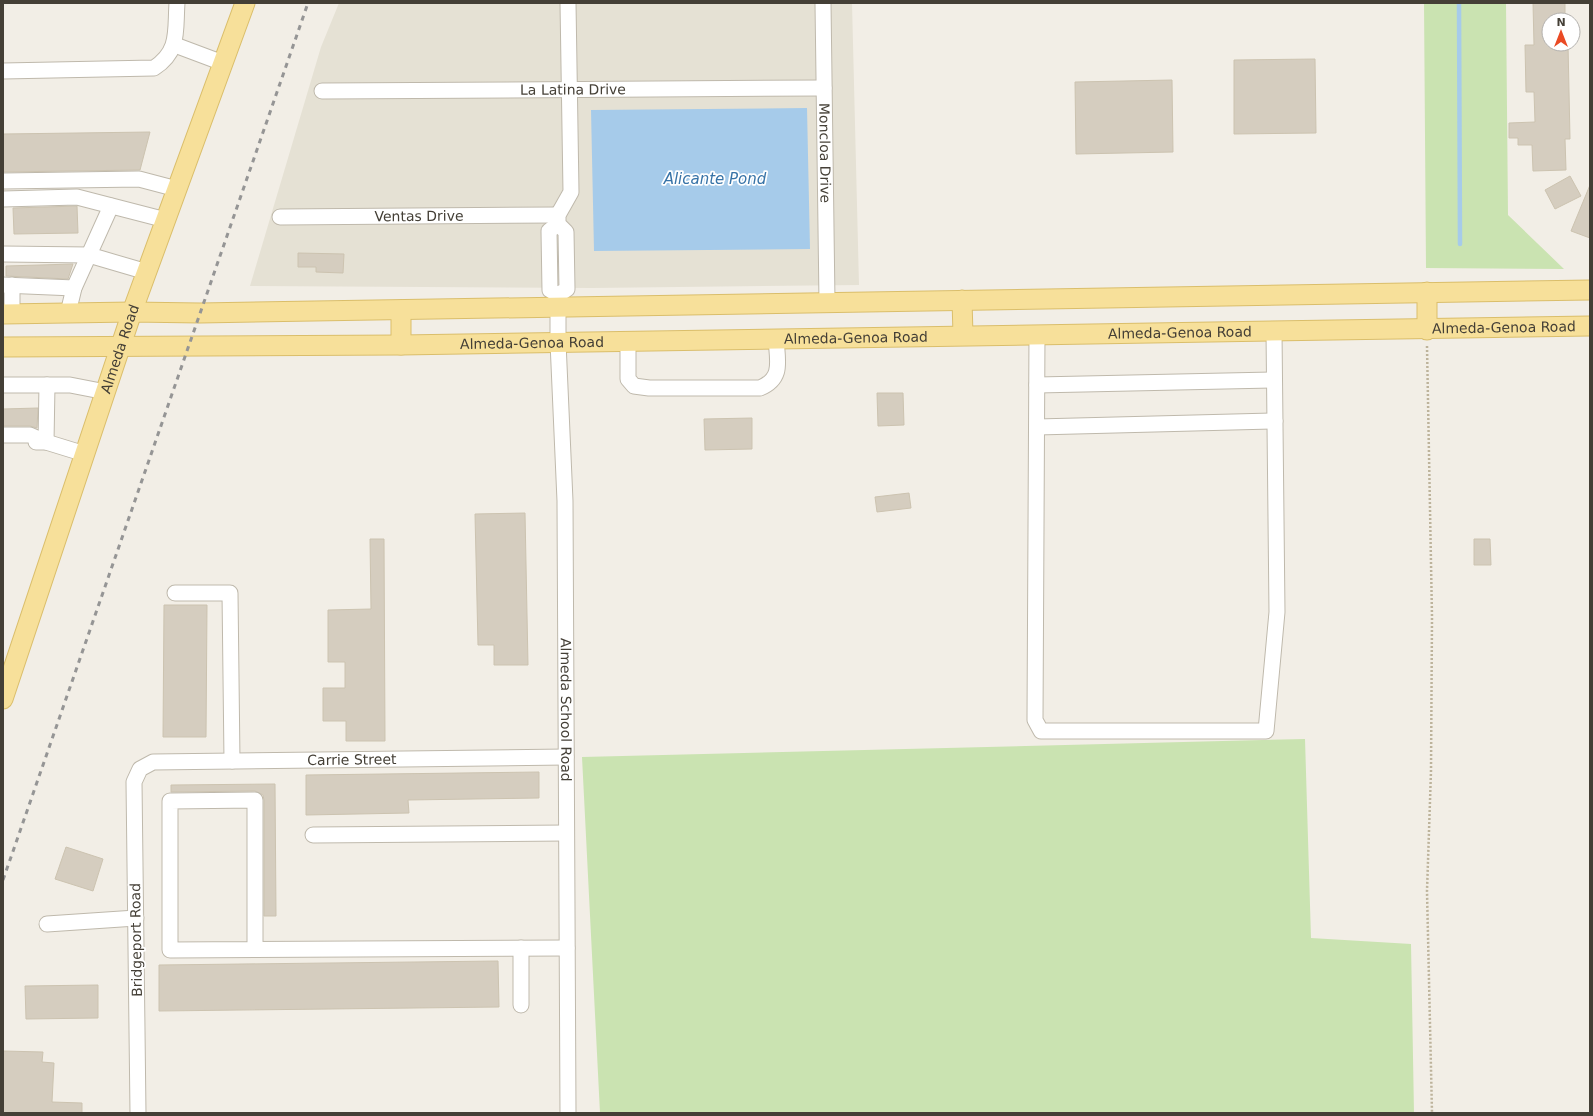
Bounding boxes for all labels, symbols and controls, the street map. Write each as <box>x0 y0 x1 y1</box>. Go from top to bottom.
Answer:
north arrow <box>1541 12 1581 52</box>
text: N <box>1556 16 1566 29</box>
street label: La Latina Drive <box>520 81 626 98</box>
street label: Moncloa Drive <box>816 103 834 203</box>
water label: Alicante Pond <box>663 170 767 188</box>
street label: Ventas Drive <box>374 208 464 224</box>
street label: Almeda Road <box>97 302 142 396</box>
street label: Almeda-Genoa Road <box>1432 318 1576 337</box>
street label: Almeda-Genoa Road <box>1108 323 1252 342</box>
street label: Almeda-Genoa Road <box>784 329 928 347</box>
street label: Almeda-Genoa Road <box>460 334 604 352</box>
street label: Almeda School Road <box>558 638 574 782</box>
street label: Carrie Street <box>307 751 397 768</box>
street label: Bridgeport Road <box>127 883 145 997</box>

